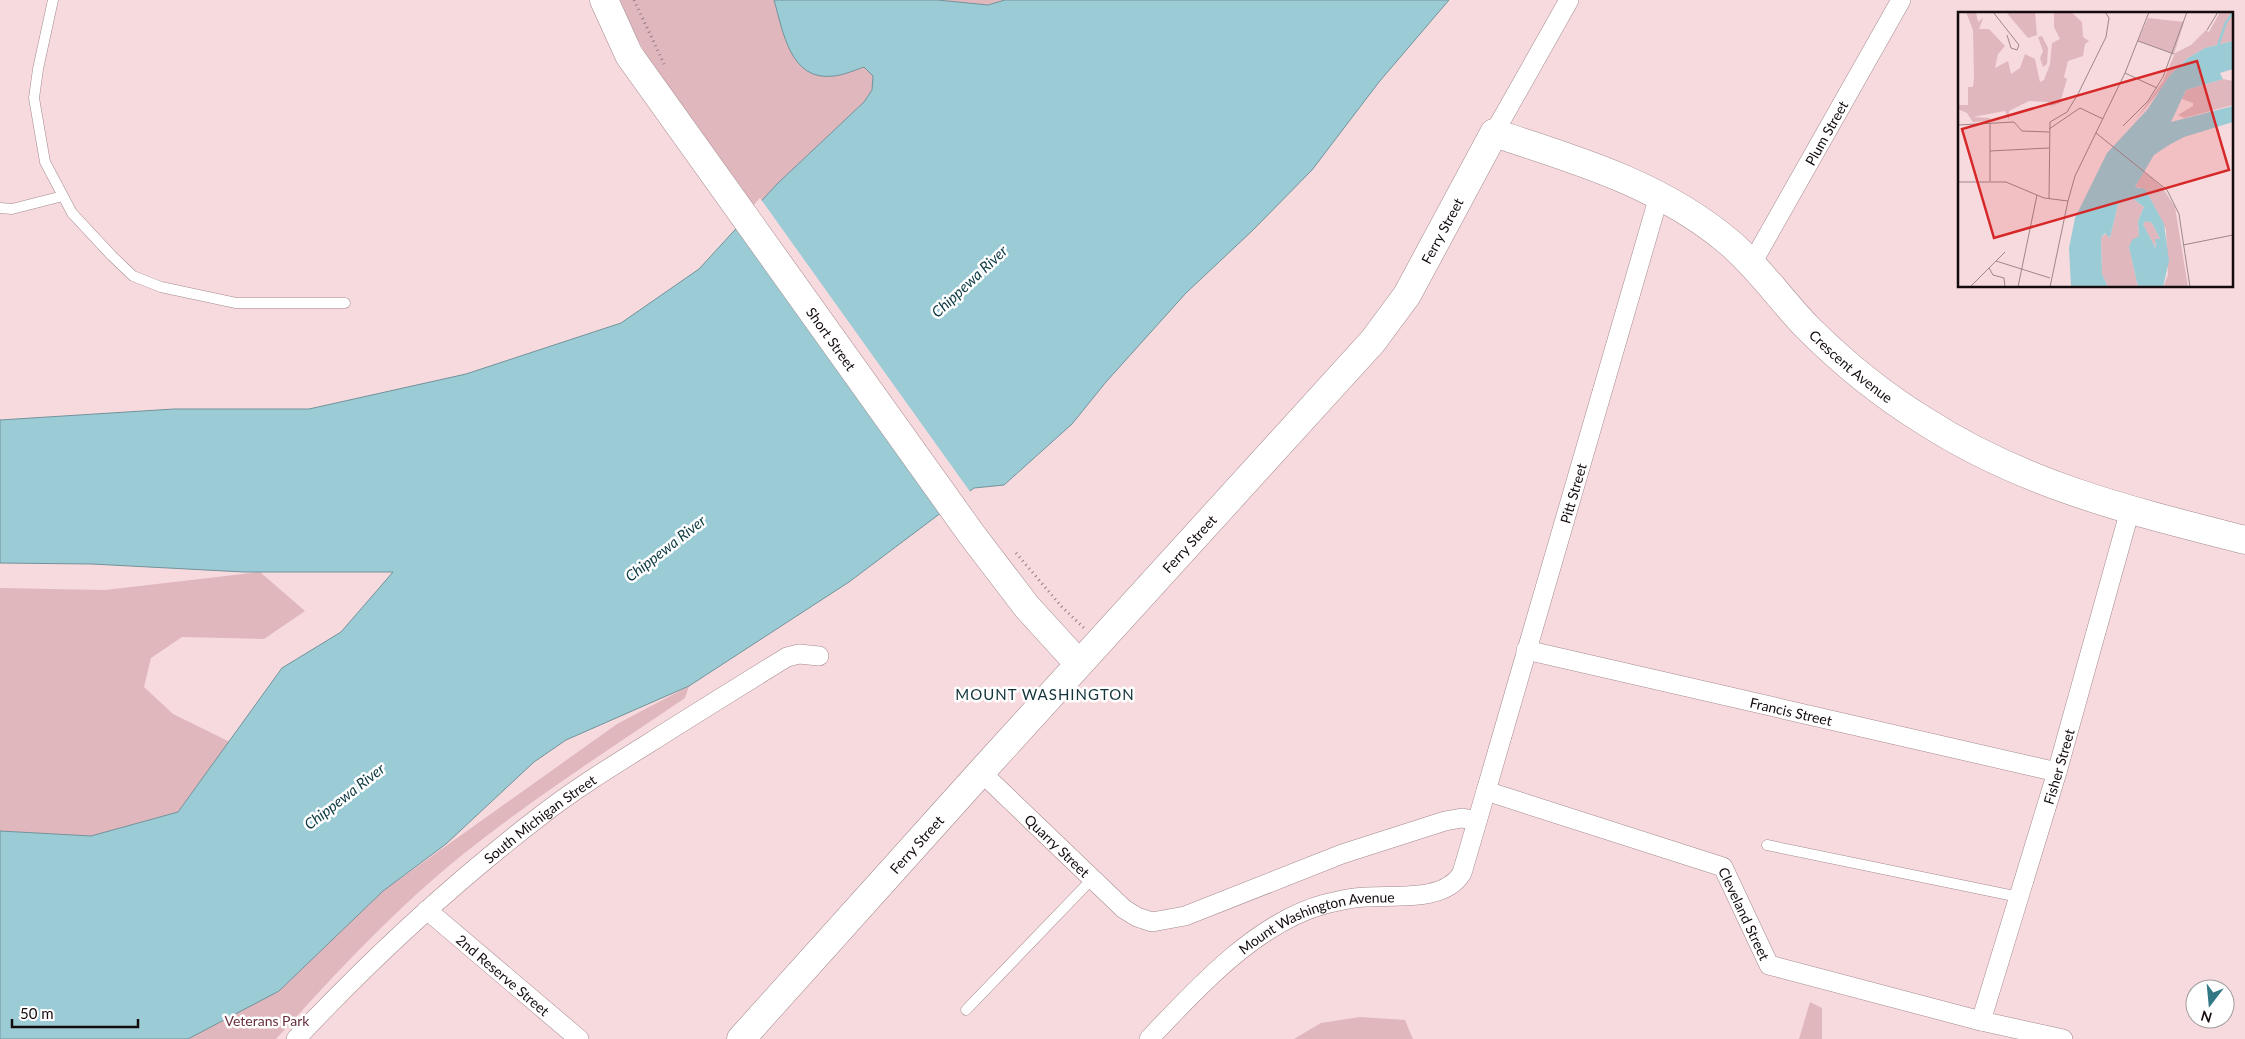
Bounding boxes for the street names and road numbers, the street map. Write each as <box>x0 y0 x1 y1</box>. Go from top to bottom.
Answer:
street label: Plum Street <box>1801 97 1851 168</box>
street label: Ferry Street <box>1417 195 1466 266</box>
street label: Short Street <box>803 304 860 374</box>
street label: Crescent Avenue <box>1806 326 1896 406</box>
street label: Pitt Street <box>1556 461 1589 525</box>
street label: Ferry Street <box>1158 511 1220 576</box>
street label: Francis Street <box>1748 693 1834 729</box>
street label: Fisher Street <box>2039 727 2077 806</box>
street label: South Michigan Street <box>480 771 599 866</box>
street label: Quarry Street <box>1022 810 1094 880</box>
street label: Ferry Street <box>886 812 947 877</box>
street label: Cleveland Street <box>1716 864 1774 963</box>
street label: Mount Washington Avenue <box>1235 888 1395 957</box>
street label: 2nd Reserve Street <box>453 930 553 1019</box>

